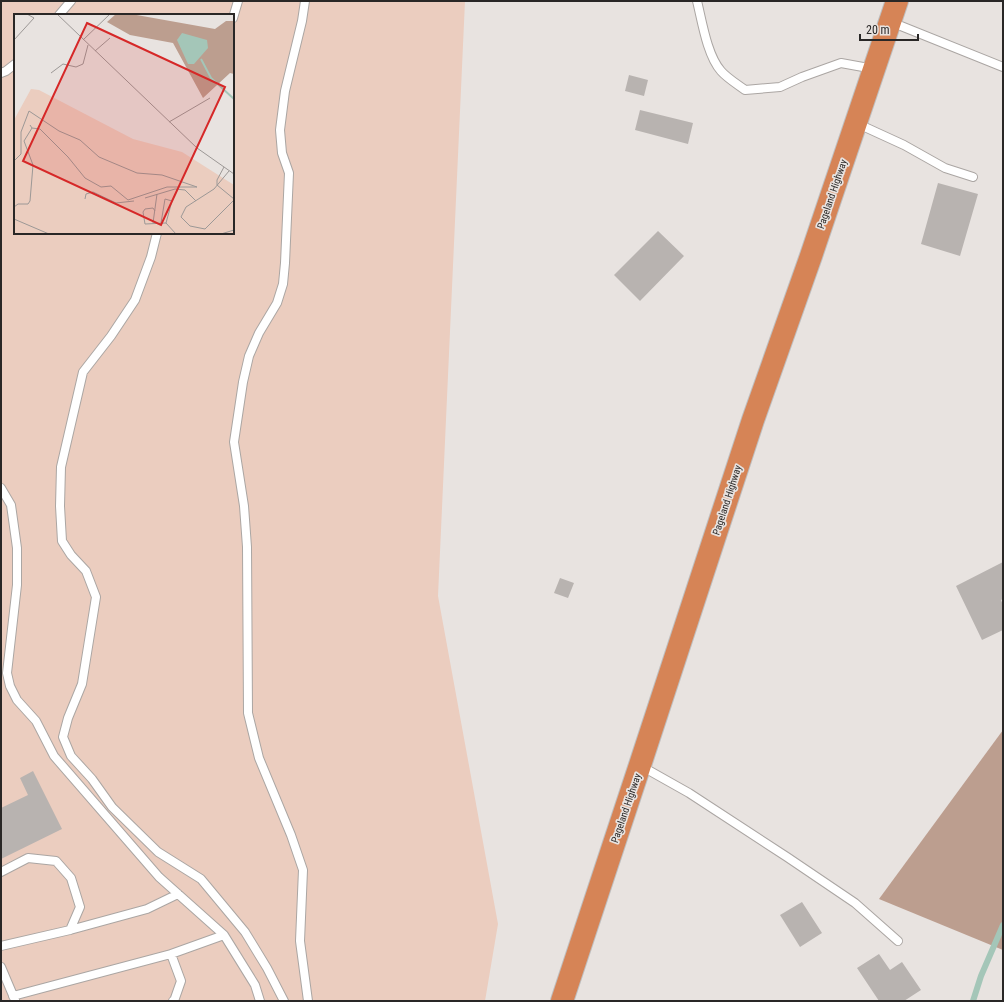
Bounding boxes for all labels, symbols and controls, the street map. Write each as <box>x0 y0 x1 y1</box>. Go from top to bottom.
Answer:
inset map <box>14 14 234 234</box>
scale bar <box>860 16 918 42</box>
text: 20 m <box>866 23 890 37</box>
street label: Pageland Highway <box>815 158 849 230</box>
street label: Pageland Highway <box>711 464 743 536</box>
street label: Pageland Highway <box>609 772 643 844</box>

